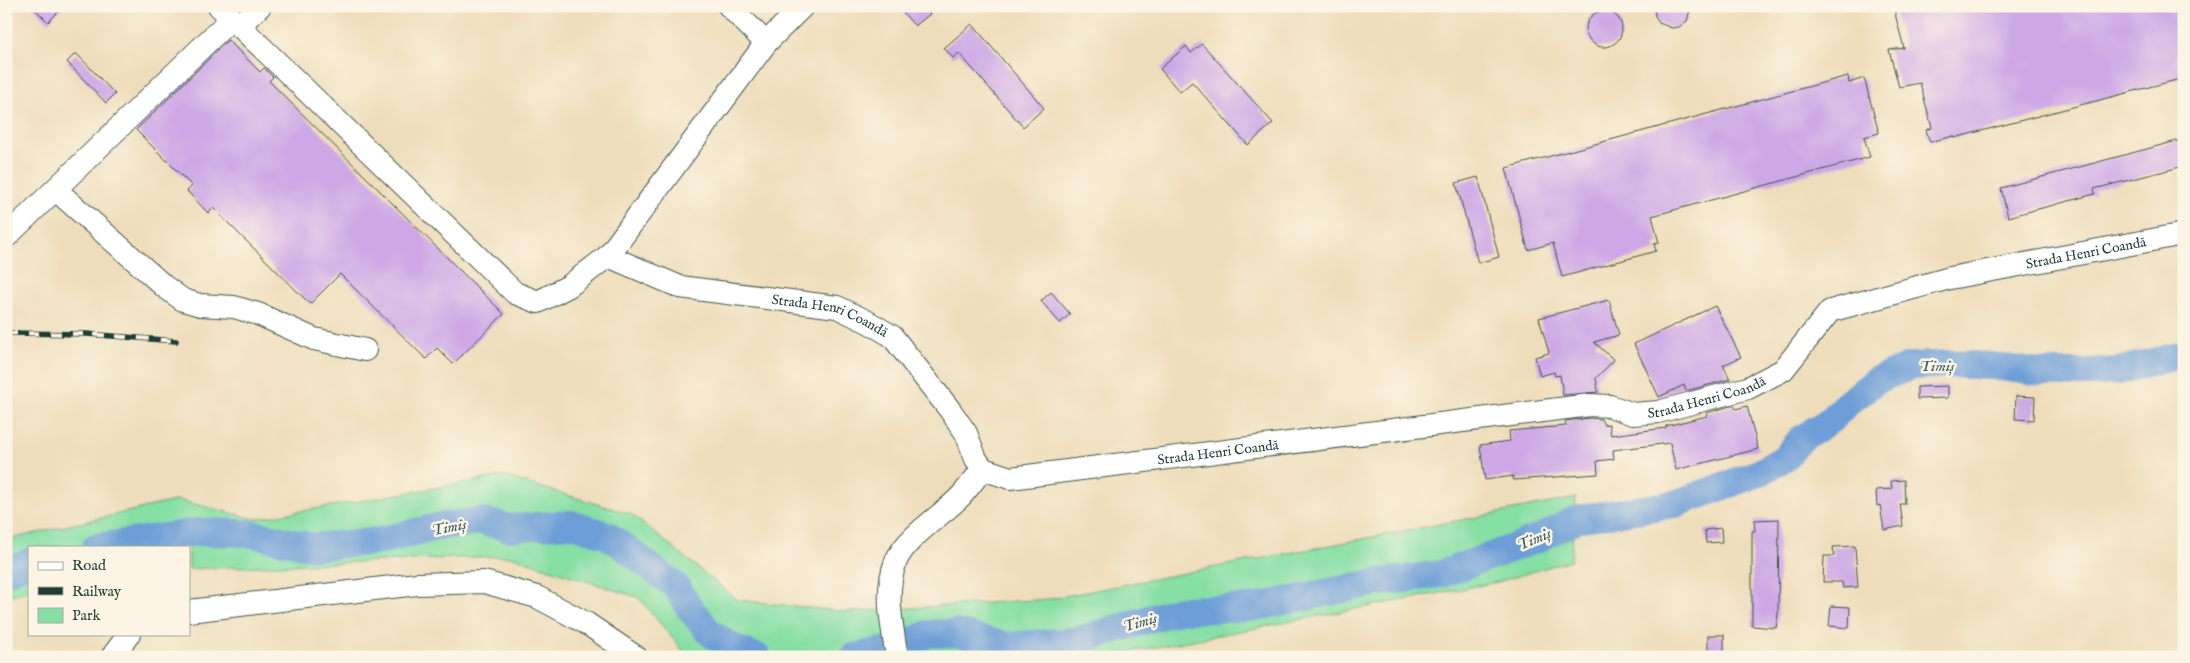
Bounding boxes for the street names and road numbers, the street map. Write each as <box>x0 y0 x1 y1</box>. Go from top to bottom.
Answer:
street label: Strada Henri Coandă <box>2024 233 2149 274</box>
street label: Strada Henri Coandă <box>771 291 892 342</box>
street label: Strada Henri Coandă <box>1647 372 1770 423</box>
street label: Strada Henri Coandă <box>1156 436 1281 469</box>

